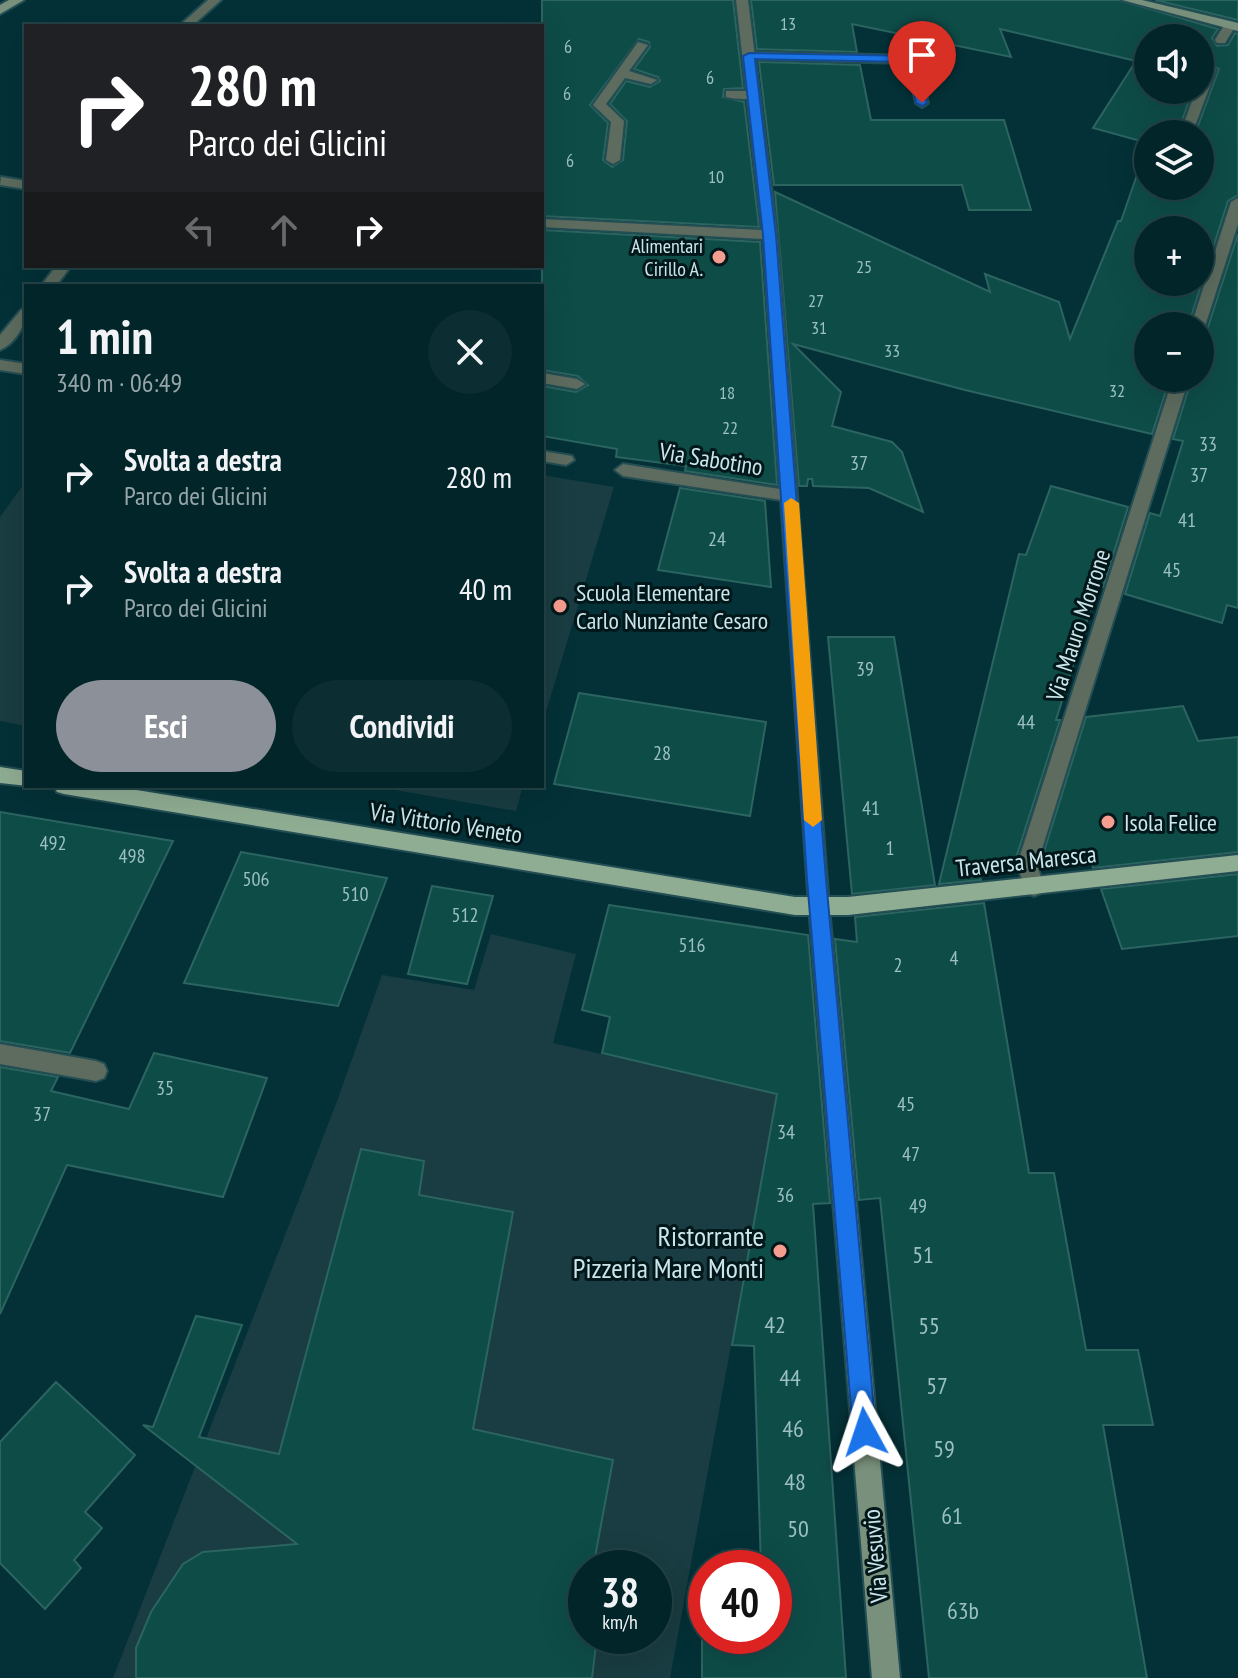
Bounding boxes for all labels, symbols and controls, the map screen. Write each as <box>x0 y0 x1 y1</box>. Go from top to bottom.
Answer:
house number: 13 <box>780 12 796 35</box>
pin <box>888 21 956 103</box>
map controls <box>1134 24 1214 392</box>
button: sound <box>1134 24 1214 104</box>
icon: arrive <box>900 33 944 77</box>
house number: 6 <box>564 35 572 58</box>
text: 280 m <box>188 49 317 121</box>
icon: right <box>56 56 160 160</box>
house number: 6 <box>706 66 714 89</box>
house number: 6 <box>563 82 571 105</box>
text: Parco dei Glicini <box>188 119 387 166</box>
button: layers <box>1134 120 1214 200</box>
house number: 6 <box>566 149 574 172</box>
house number: 10 <box>708 165 724 188</box>
icon: left <box>178 208 222 252</box>
icon: ahead <box>262 208 306 252</box>
icon: right <box>346 208 390 252</box>
button: + <box>1134 216 1214 296</box>
place label: Alimentari Cirillo A. <box>631 233 703 282</box>
marker: Alimentari Cirillo A. <box>710 248 728 266</box>
house number: 25 <box>856 255 872 278</box>
house number: 27 <box>808 289 824 312</box>
text: 1 min <box>56 305 153 367</box>
button: close <box>428 310 512 394</box>
button: − <box>1134 312 1214 392</box>
house number: 31 <box>811 316 827 339</box>
house number: 33 <box>884 339 900 362</box>
text: 340 m · 06:49 <box>56 366 182 399</box>
house number: 32 <box>1109 379 1125 402</box>
house number: 18 <box>719 381 735 404</box>
house number: 22 <box>722 416 738 439</box>
house number: 33 <box>1199 431 1217 457</box>
street label: Via Sabotino <box>656 435 765 482</box>
text: Svolta a destra <box>124 440 282 479</box>
house number: 37 <box>850 450 868 476</box>
icon: right <box>56 454 100 498</box>
text: 280 m <box>446 457 512 496</box>
house number: 37 <box>1190 462 1208 488</box>
text: Parco dei Glicini <box>124 479 268 512</box>
house number: 41 <box>1178 507 1196 533</box>
house number: 24 <box>708 526 726 552</box>
street label: Via Mauro Morrone <box>1039 545 1117 706</box>
text: Svolta a destra <box>124 552 282 591</box>
house number: 45 <box>1163 557 1181 583</box>
icon: right <box>56 566 100 610</box>
text: 40 m <box>459 569 512 608</box>
place label: Scuola Elementare Carlo Nunziante Cesaro <box>576 577 768 636</box>
text: Parco dei Glicini <box>124 591 268 624</box>
marker: Scuola Elementare Carlo Nunziante Cesaro <box>551 597 569 615</box>
house number: 39 <box>856 656 874 682</box>
button: Esci <box>56 680 276 772</box>
button: Condividi <box>292 680 512 772</box>
house number: 44 <box>1017 709 1035 735</box>
house number: 28 <box>653 740 671 766</box>
street label: Via Vittorio Veneto <box>367 795 524 850</box>
house number: 41 <box>862 795 880 821</box>
place label: Isola Felice <box>1124 807 1217 838</box>
marker: Isola Felice <box>1099 813 1117 831</box>
house number: 492 <box>40 830 67 856</box>
house number: 1 <box>886 835 895 861</box>
street label: Traversa Maresca <box>954 838 1098 884</box>
house number: 498 <box>119 843 146 869</box>
house number: 506 <box>243 866 270 892</box>
house number: 510 <box>342 881 369 907</box>
house number: 512 <box>452 902 479 928</box>
house number: 516 <box>679 932 706 958</box>
house number: 4 <box>950 945 959 971</box>
house number: 2 <box>894 952 903 978</box>
house number: 35 <box>156 1075 174 1101</box>
house number: 45 <box>897 1091 915 1117</box>
house number: 37 <box>33 1101 51 1127</box>
house number: 34 <box>777 1119 795 1145</box>
house number: 47 <box>902 1141 920 1167</box>
house number: 36 <box>776 1182 794 1208</box>
house number: 49 <box>909 1193 927 1219</box>
place label: Ristorrante Pizzeria Mare Monti <box>573 1217 764 1286</box>
house number: 51 <box>912 1239 934 1270</box>
marker: Ristorrante Pizzeria Mare Monti <box>771 1242 789 1260</box>
house number: 42 <box>764 1309 786 1340</box>
house number: 55 <box>918 1310 940 1341</box>
house number: 44 <box>779 1362 801 1393</box>
house number: 57 <box>926 1370 948 1401</box>
position arrow <box>823 1390 907 1474</box>
house number: 46 <box>782 1413 804 1444</box>
house number: 59 <box>933 1433 955 1464</box>
house number: 48 <box>784 1466 806 1497</box>
house number: 61 <box>941 1500 963 1531</box>
street label: Via Vesuvio <box>855 1508 895 1605</box>
house number: 50 <box>787 1513 809 1544</box>
speed limit sign: 40 <box>688 1550 792 1654</box>
text: 38 <box>601 1566 639 1618</box>
house number: 63b <box>947 1595 979 1626</box>
text: km/h <box>602 1609 638 1635</box>

